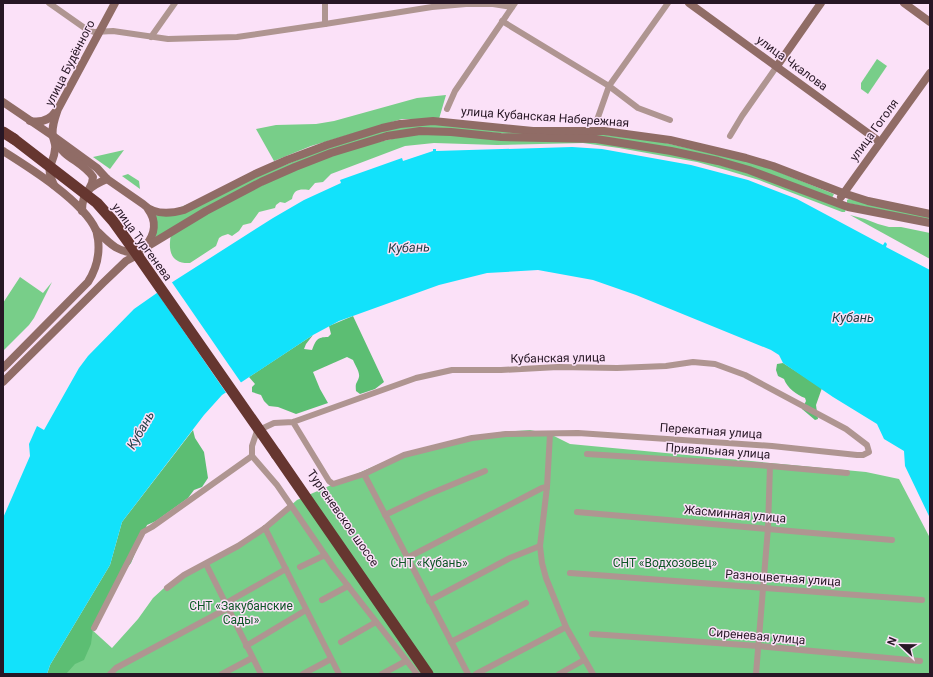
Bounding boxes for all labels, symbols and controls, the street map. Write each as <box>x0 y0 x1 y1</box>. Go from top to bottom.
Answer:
street label: улица Будённого <box>42 17 98 108</box>
street label: улица Чкалова <box>754 33 830 93</box>
street label: улица Гоголя <box>847 96 901 164</box>
street label: улица Кубанская Набережная <box>460 104 630 130</box>
street label: улица Тургенева <box>109 200 175 284</box>
water label: Кубань <box>388 239 430 256</box>
water label: Кубань <box>832 310 874 325</box>
street label: Кубанская улица <box>510 350 606 366</box>
water label: Кубань <box>123 408 157 452</box>
street label: Перекатная улица <box>659 420 763 442</box>
street label: Привальная улица <box>665 440 771 462</box>
street label: Тургеневское шоссе <box>304 467 382 569</box>
street label: Жасминная улица <box>683 503 787 525</box>
park label: СНТ «Кубань» <box>390 556 468 570</box>
park label: СНТ «Водхозовец» <box>613 556 718 570</box>
street label: Разноцветная улица <box>725 567 841 589</box>
park label: СНТ «Закубанские Сады» <box>189 599 293 627</box>
street label: Сиреневая улица <box>708 625 806 647</box>
north arrow <box>881 625 921 665</box>
text: N <box>885 635 900 647</box>

